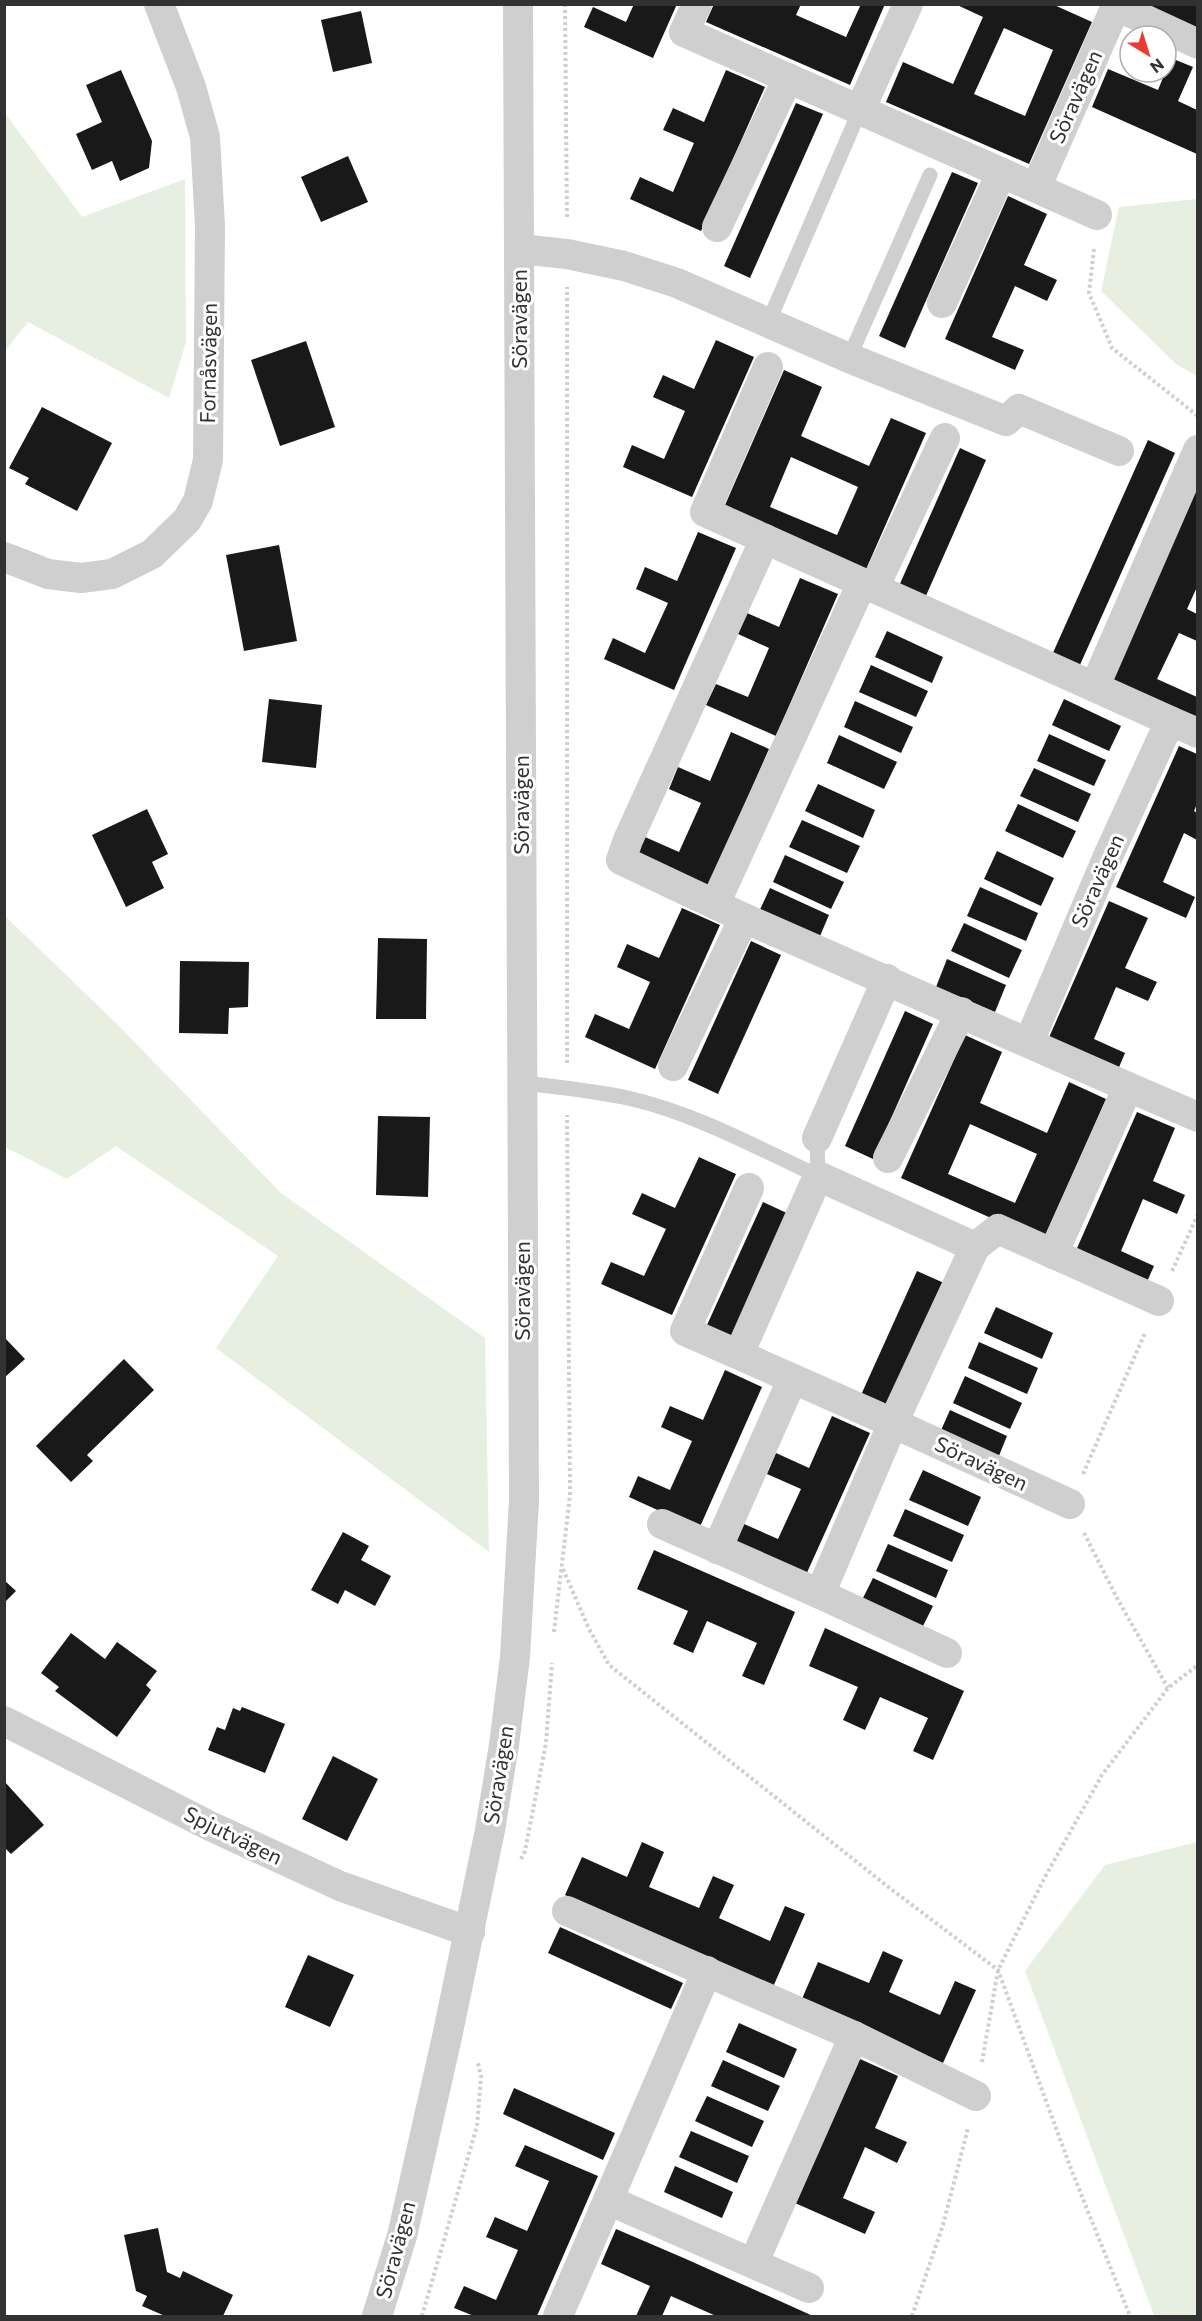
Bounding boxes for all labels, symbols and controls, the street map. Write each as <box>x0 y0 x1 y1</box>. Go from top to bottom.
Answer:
north arrow <box>1118 24 1178 84</box>
street label: Söravägen <box>1043 46 1106 147</box>
text: N <box>1147 55 1168 77</box>
street label: Söravägen <box>506 269 531 369</box>
street label: Fornåsvägen <box>194 302 221 423</box>
street label: Söravägen <box>508 755 533 855</box>
street label: Söravägen <box>1065 830 1128 931</box>
street label: Söravägen <box>509 1241 534 1341</box>
street label: Söravägen <box>931 1430 1032 1495</box>
street label: Söravägen <box>477 1724 518 1826</box>
street label: Spjutvägen <box>180 1800 287 1869</box>
street label: Söravägen <box>370 2198 420 2301</box>

